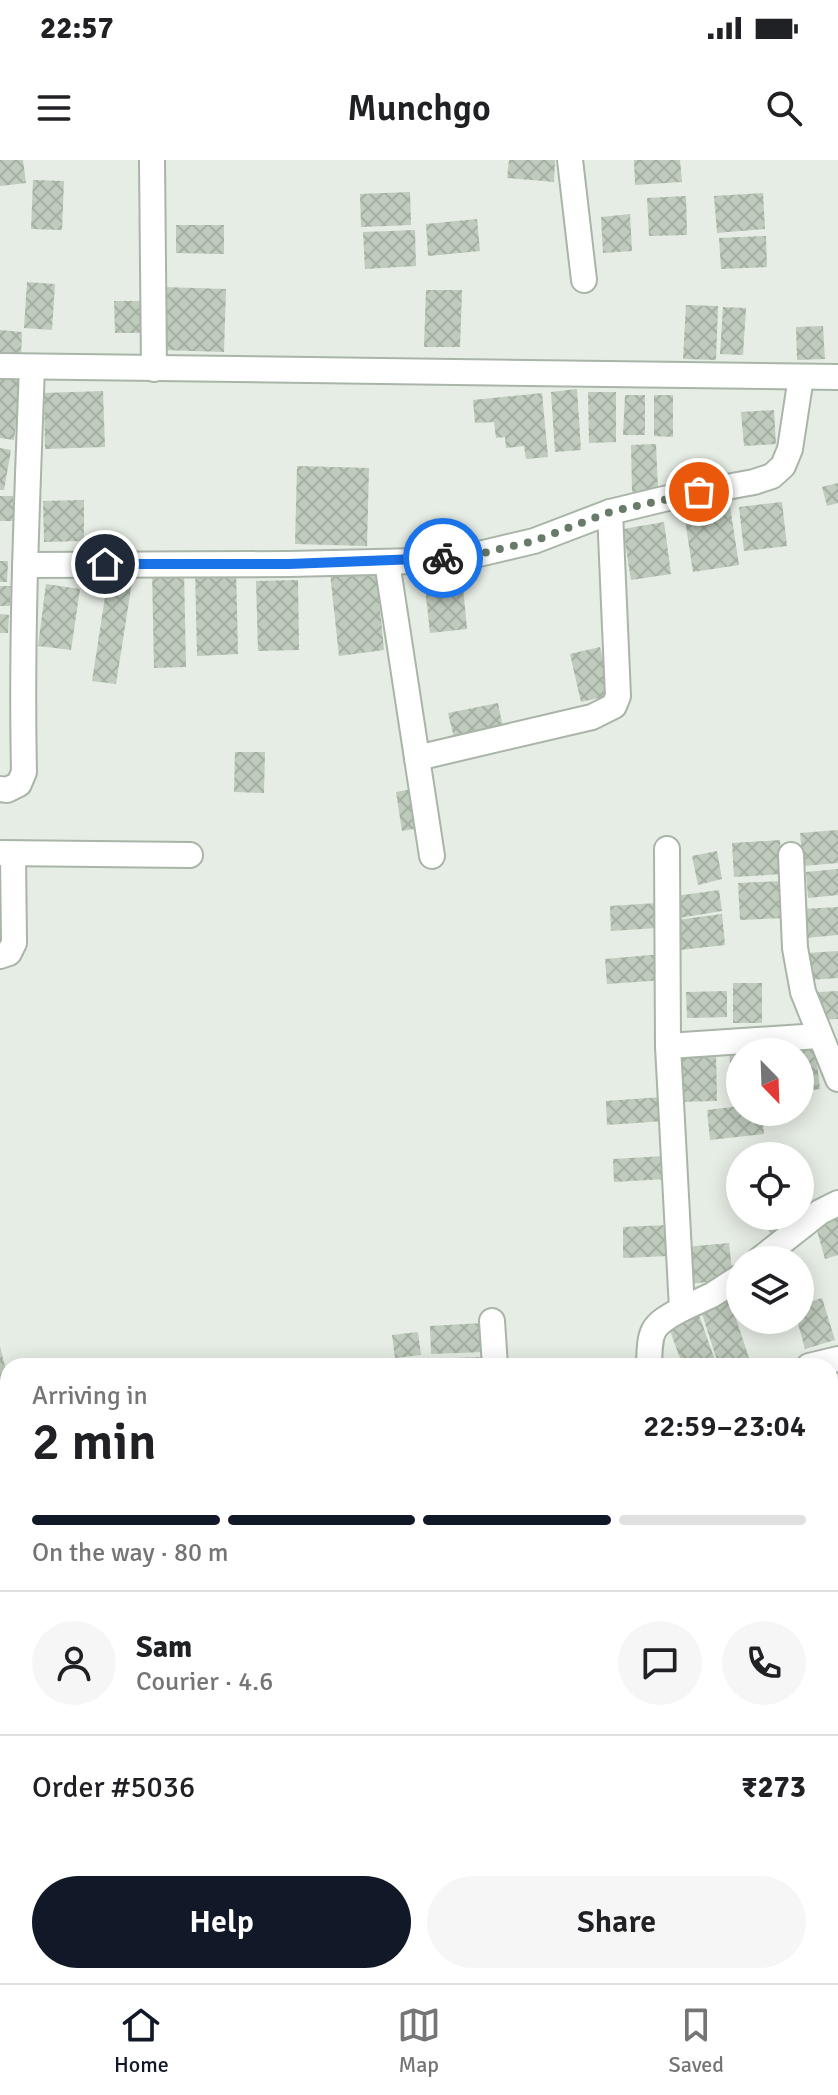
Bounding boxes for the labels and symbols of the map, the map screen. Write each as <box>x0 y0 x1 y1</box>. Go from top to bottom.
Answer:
pin <box>665 458 733 526</box>
courier <box>403 518 483 598</box>
pin <box>71 530 139 598</box>
north arrow <box>726 1038 814 1126</box>

